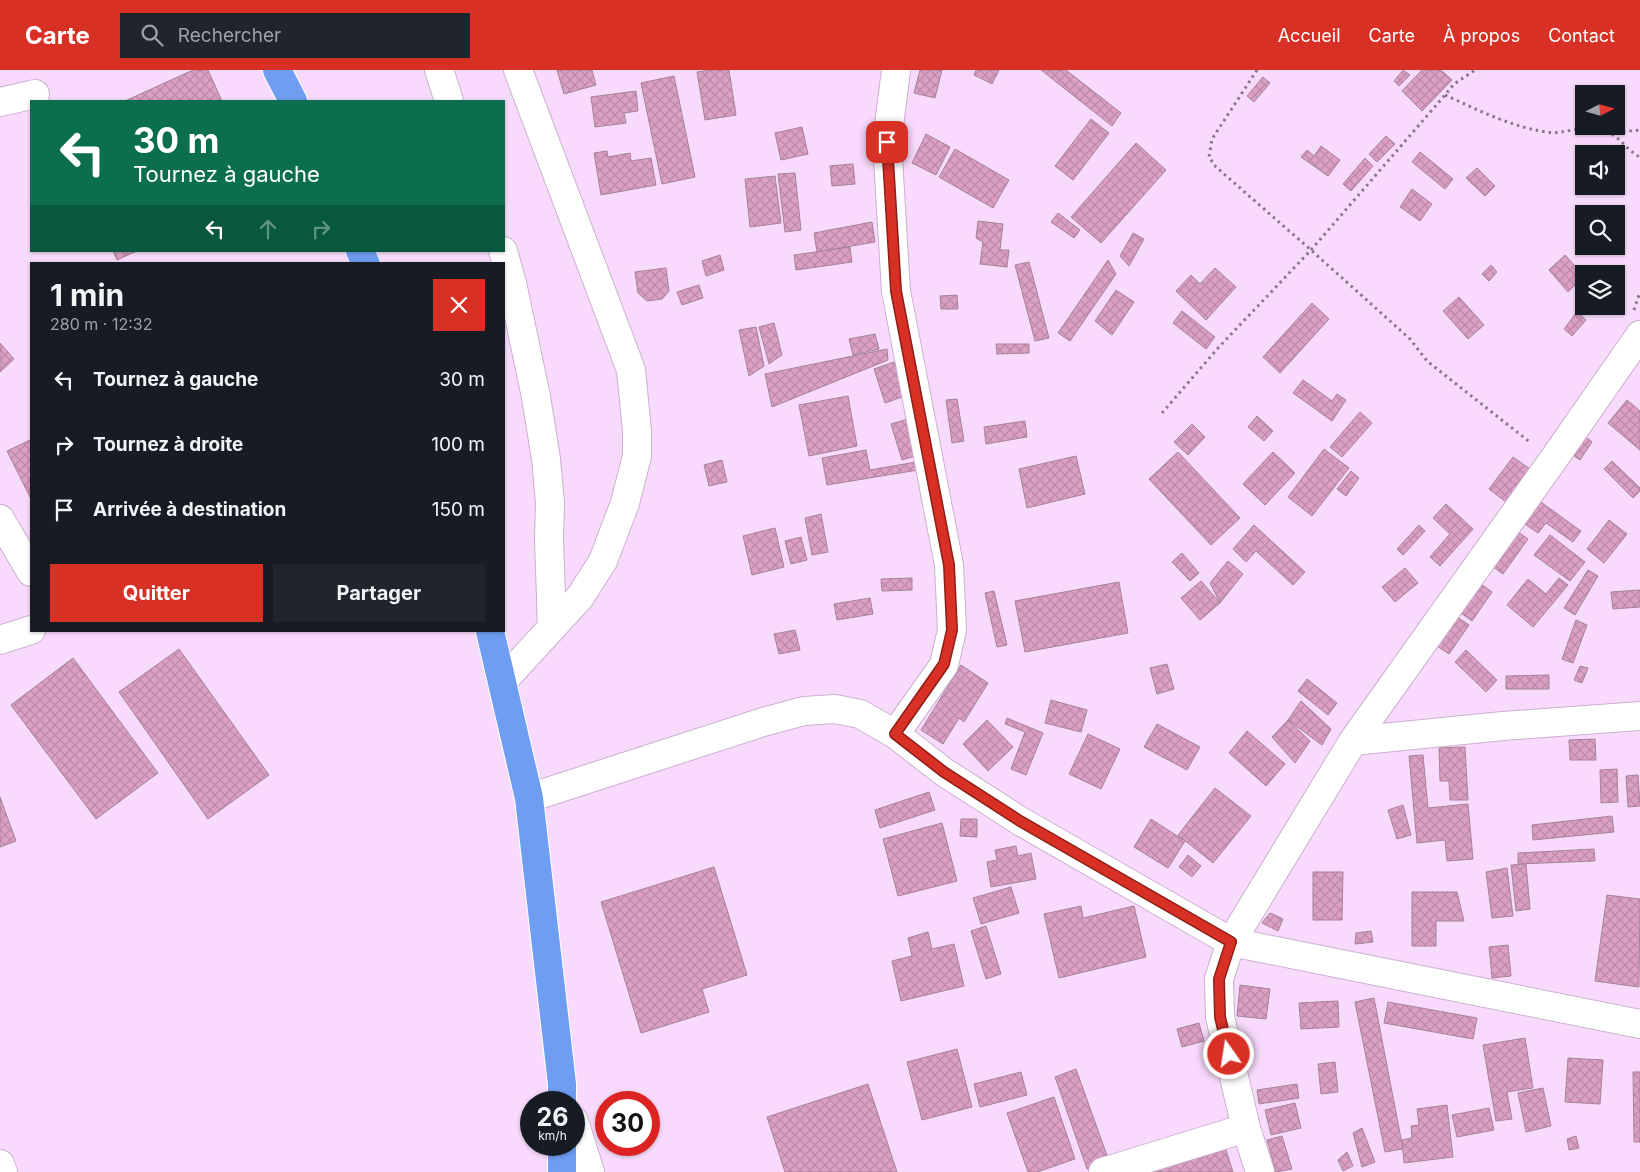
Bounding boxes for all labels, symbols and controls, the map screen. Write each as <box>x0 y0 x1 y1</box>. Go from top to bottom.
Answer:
search box <box>120 13 470 58</box>
text: Carte <box>25 21 90 50</box>
icon: search <box>138 21 166 49</box>
text: Rechercher <box>178 24 281 47</box>
text: Accueil <box>1278 25 1341 46</box>
text: Carte <box>1369 25 1415 46</box>
text: À propos <box>1443 25 1520 46</box>
text: Contact <box>1548 25 1615 46</box>
north arrow <box>1575 85 1625 135</box>
map controls <box>1575 85 1625 315</box>
text: 30 m <box>133 119 219 161</box>
icon: left <box>50 120 115 185</box>
pin <box>866 121 908 163</box>
icon: arrive <box>873 128 901 156</box>
button: sound <box>1575 145 1625 195</box>
text: Tournez à gauche <box>133 161 320 187</box>
button: search <box>1575 205 1625 255</box>
icon: left <box>201 215 229 243</box>
icon: ahead <box>254 215 282 243</box>
icon: right <box>307 215 335 243</box>
button: layers <box>1575 265 1625 315</box>
text: 1 min <box>50 277 124 313</box>
button: close <box>433 279 485 331</box>
text: 280 m · 12:32 <box>50 314 152 334</box>
icon: left <box>50 366 78 394</box>
text: Tournez à gauche <box>93 368 258 391</box>
text: 30 m <box>439 368 485 391</box>
icon: right <box>50 431 78 459</box>
text: Tournez à droite <box>93 433 243 456</box>
text: 100 m <box>431 433 485 456</box>
icon: arrive <box>50 496 78 524</box>
text: Arrivée à destination <box>93 498 286 521</box>
text: 150 m <box>432 498 485 521</box>
button: Quitter <box>50 564 263 622</box>
button: Partager <box>273 564 485 622</box>
position arrow <box>1202 1027 1254 1079</box>
speed limit sign: 30 <box>595 1091 660 1156</box>
text: 26 <box>537 1102 568 1132</box>
text: km/h <box>538 1128 567 1143</box>

